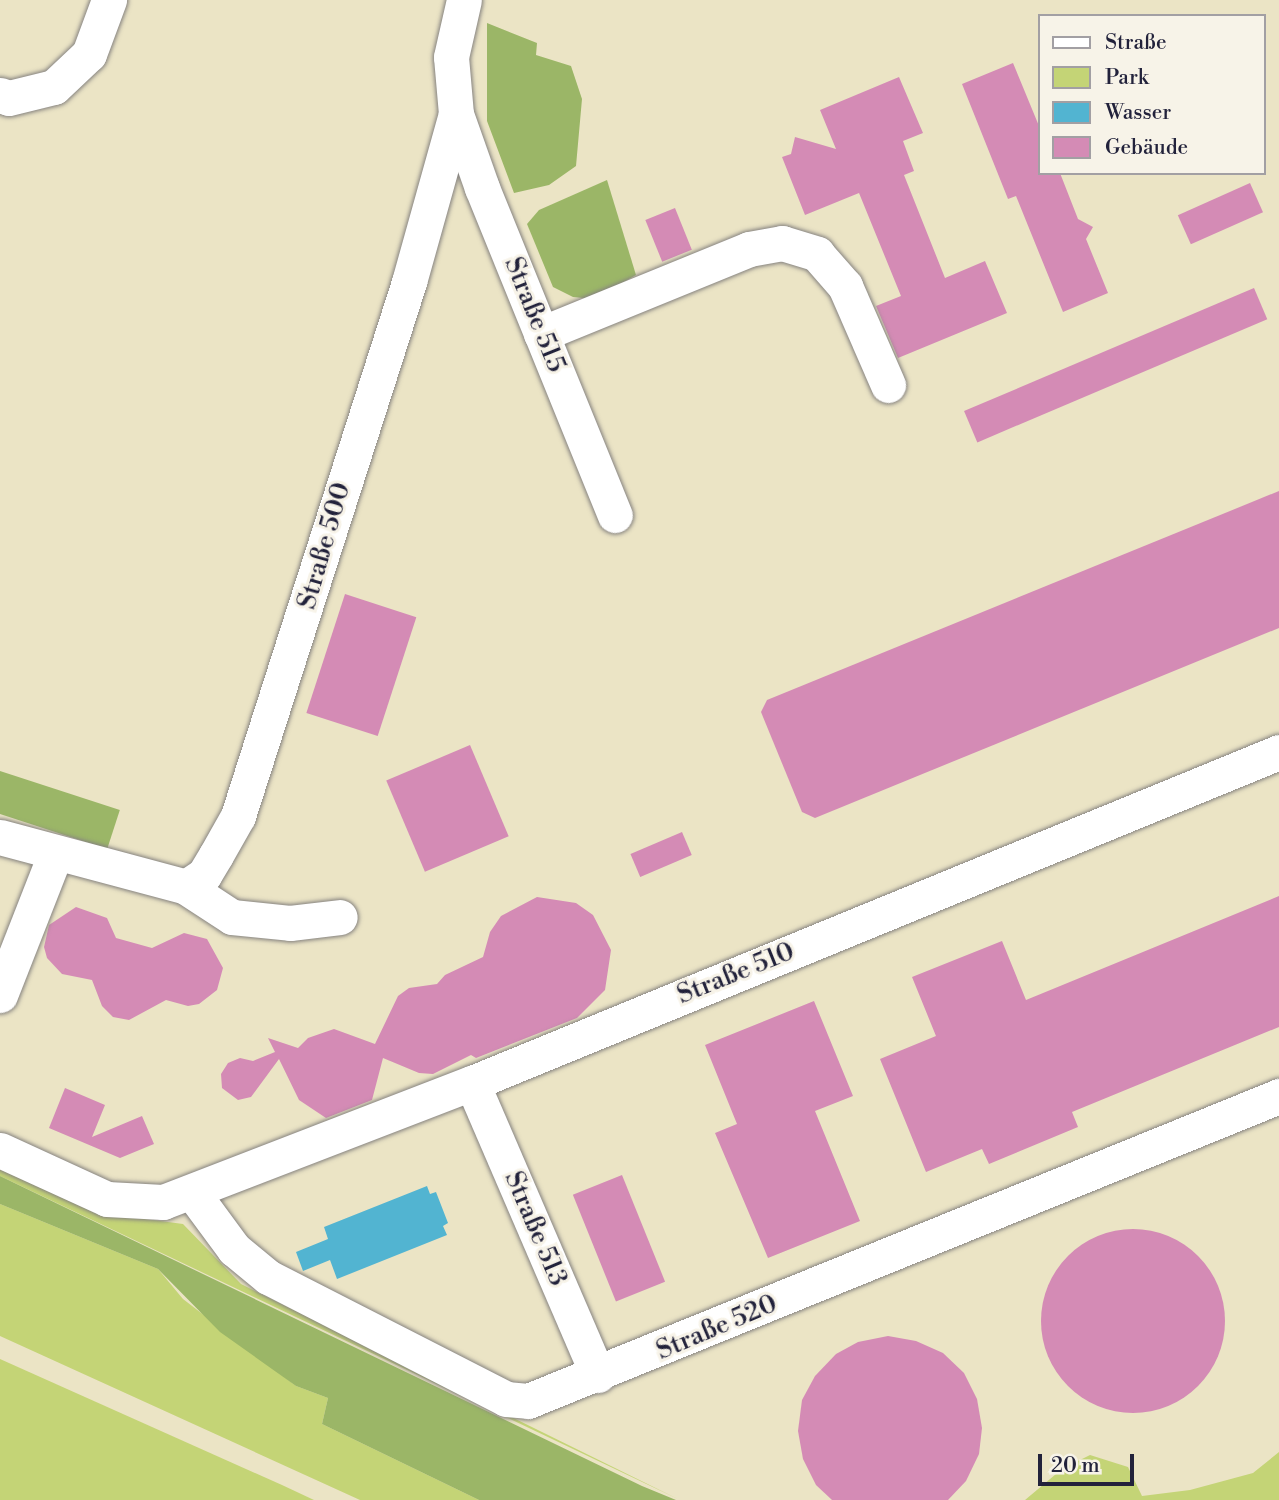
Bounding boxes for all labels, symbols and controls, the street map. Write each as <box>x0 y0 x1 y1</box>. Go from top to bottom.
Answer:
legend <box>1038 14 1265 175</box>
text: Straße <box>1105 30 1167 56</box>
text: Park <box>1105 65 1149 91</box>
text: Wasser <box>1105 100 1171 126</box>
text: Gebäude <box>1105 135 1188 161</box>
street label: Straße 515 <box>497 253 571 377</box>
street label: Straße 500 <box>292 479 358 613</box>
street label: Straße 510 <box>673 936 799 1012</box>
street label: Straße 513 <box>497 1167 573 1291</box>
street label: Straße 520 <box>652 1289 782 1367</box>
scale bar <box>1041 1440 1137 1484</box>
text: 20 m <box>1051 1453 1100 1479</box>

